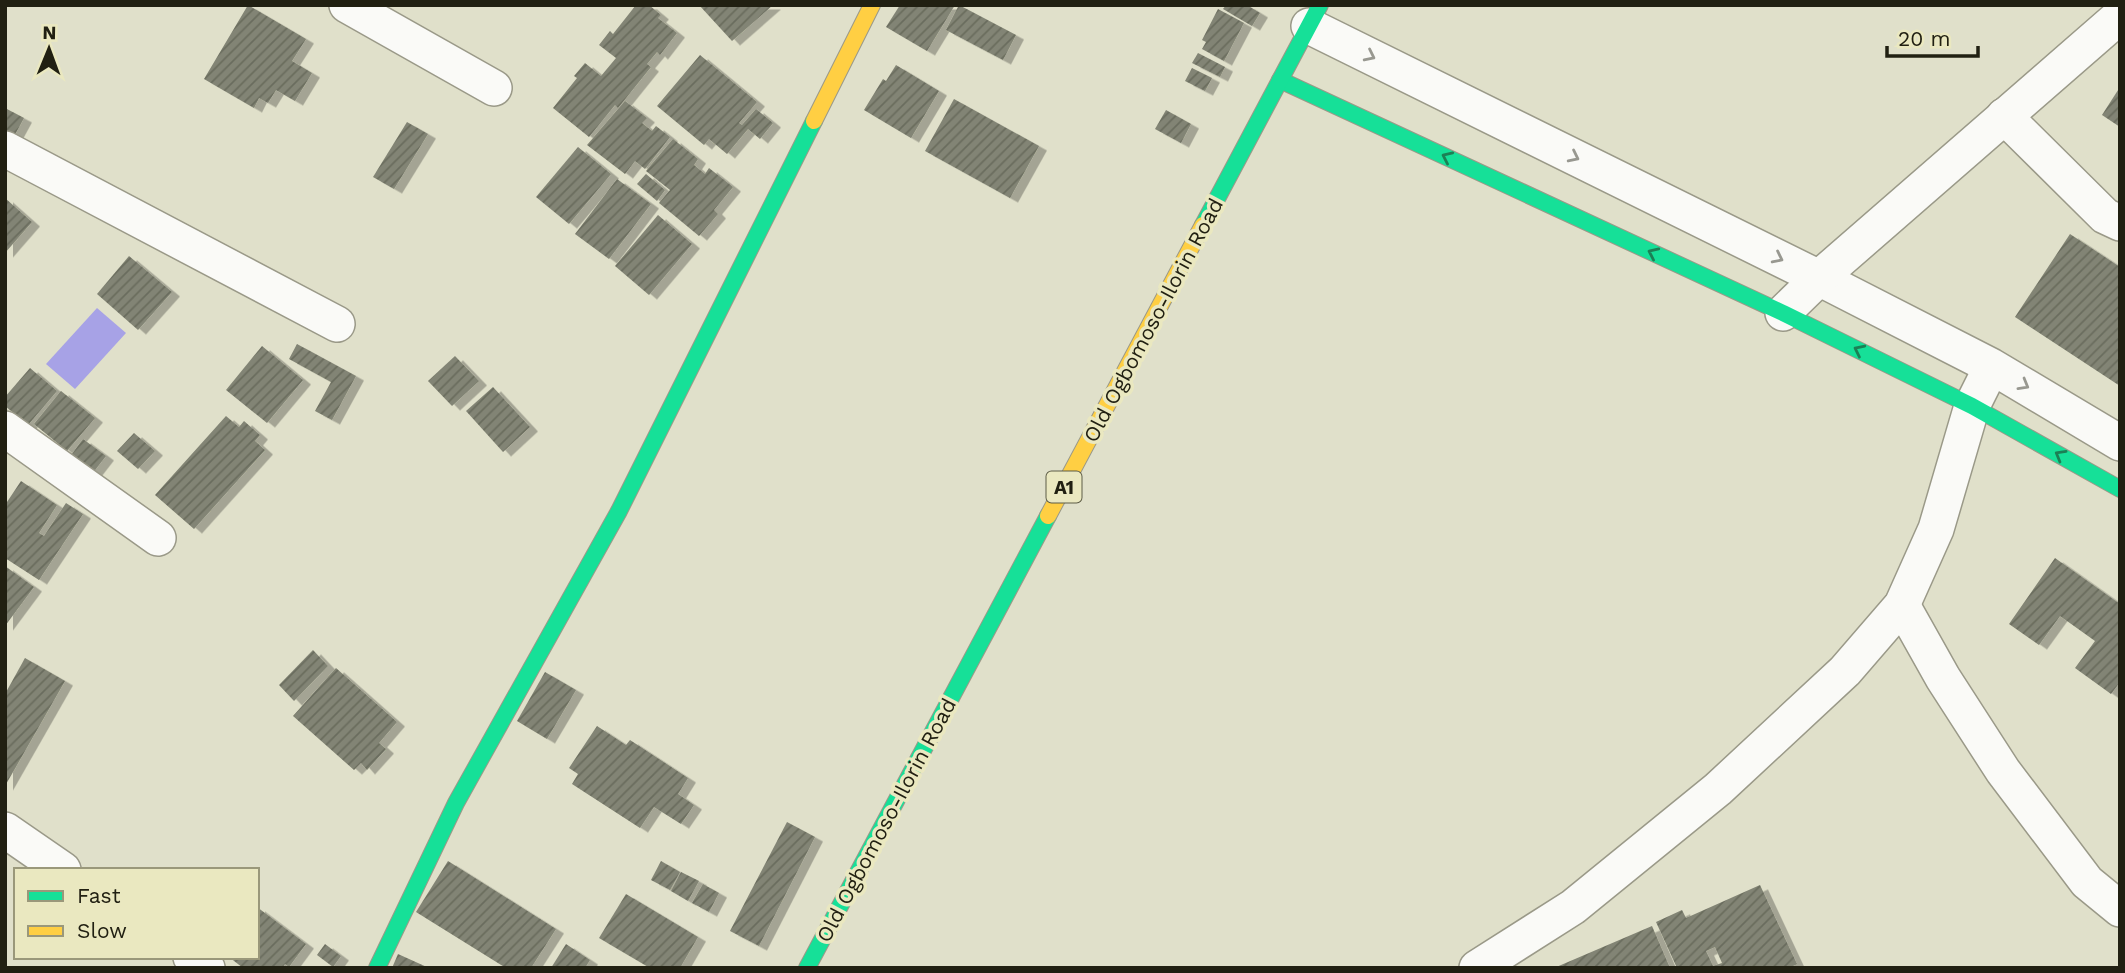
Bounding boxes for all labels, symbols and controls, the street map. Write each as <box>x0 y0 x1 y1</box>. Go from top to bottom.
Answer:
north arrow <box>14 14 84 84</box>
scale bar <box>1887 14 1978 58</box>
text: N <box>42 21 57 44</box>
text: 20 m <box>1898 26 1950 51</box>
one-way arrow <box>1363 48 1375 62</box>
one-way arrow <box>1567 148 1579 162</box>
one-way arrow <box>1442 151 1454 165</box>
street label: Old Ogbomoso-Ilorin Road <box>1078 194 1228 446</box>
one-way arrow <box>1648 247 1660 261</box>
one-way arrow <box>1771 249 1783 263</box>
one-way arrow <box>1854 344 1866 358</box>
one-way arrow <box>2016 377 2029 390</box>
one-way arrow <box>2055 451 2068 464</box>
road number: A1 <box>1046 472 1082 502</box>
street label: Old Ogbomoso-Ilorin Road <box>811 694 961 946</box>
legend <box>14 868 259 959</box>
text: Fast <box>77 883 121 908</box>
text: Slow <box>77 918 127 943</box>

